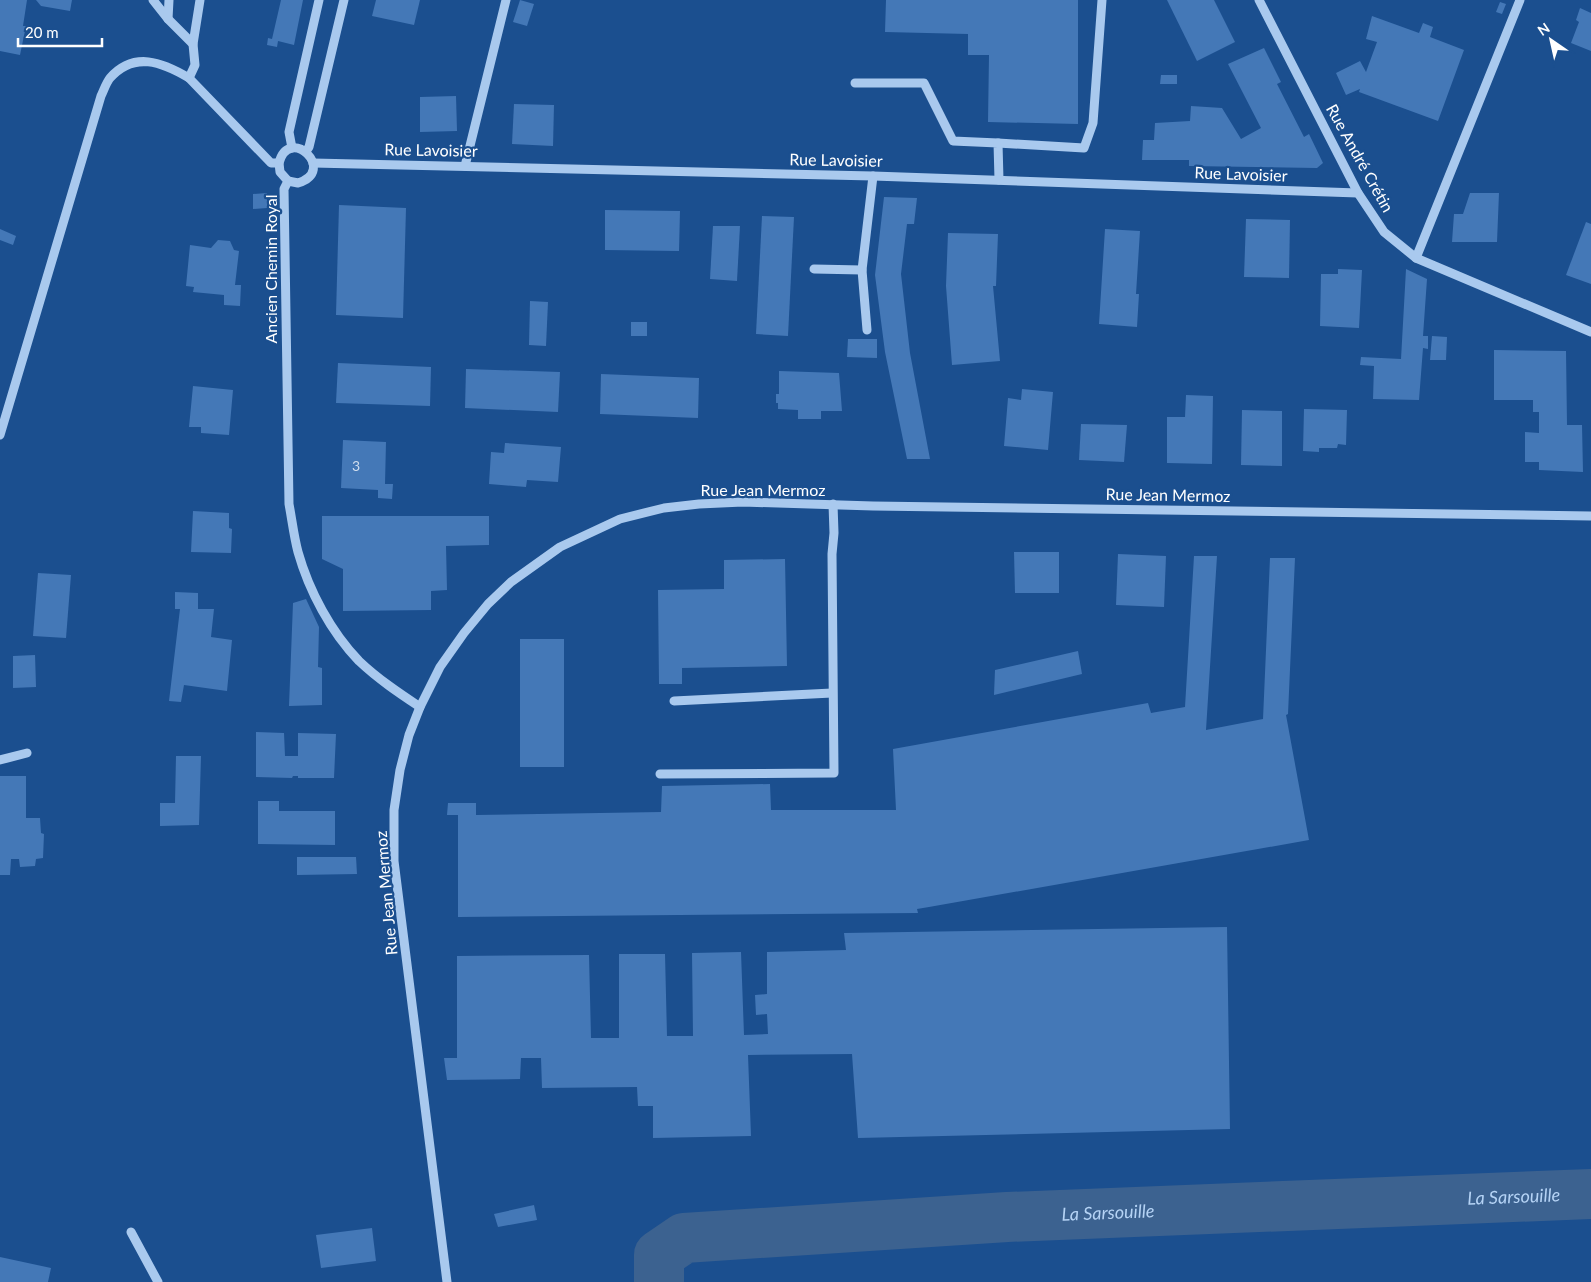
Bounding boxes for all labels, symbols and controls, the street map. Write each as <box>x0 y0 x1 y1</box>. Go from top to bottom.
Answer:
scale bar <box>18 15 101 47</box>
north arrow <box>1526 15 1576 65</box>
text: N <box>1534 19 1553 39</box>
text: 20 m <box>25 23 59 41</box>
street label: Rue André Crétin <box>1323 100 1398 215</box>
street label: Rue Lavoisier <box>384 139 478 160</box>
street label: Rue Lavoisier <box>789 149 883 170</box>
street label: Rue Lavoisier <box>1194 162 1288 185</box>
street label: Ancien Chemin Royal <box>261 195 280 343</box>
house number: 3 <box>352 457 360 474</box>
street label: Rue Jean Mermoz <box>701 480 825 499</box>
street label: Rue Jean Mermoz <box>1105 484 1231 505</box>
street label: Rue Jean Mermoz <box>371 830 400 956</box>
water label: La Sarsouille <box>1467 1183 1561 1209</box>
water label: La Sarsouille <box>1061 1199 1155 1225</box>

